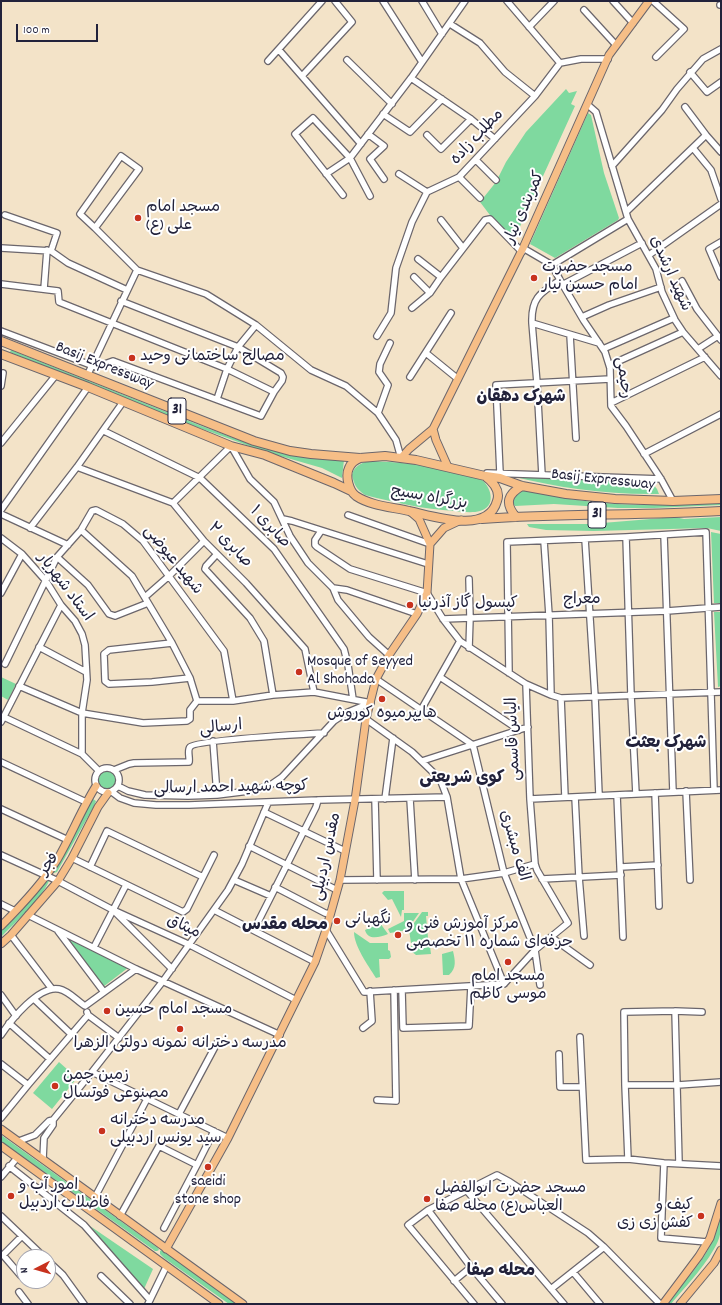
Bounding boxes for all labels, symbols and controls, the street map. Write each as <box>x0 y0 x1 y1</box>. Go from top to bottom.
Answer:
scale bar <box>18 16 100 42</box>
text: 100 m <box>23 22 50 39</box>
street label: مطلب زاده <box>447 106 509 170</box>
street label: کمربندی نیار <box>502 169 550 247</box>
place label: مسجد امام علی (ع) <box>146 199 220 237</box>
marker: مسجد امام علی (ع) <box>133 213 143 223</box>
street label: شهید ارشدی <box>644 233 694 315</box>
place label: مسجد حضرت امام حسین نیار <box>542 259 638 297</box>
marker: مسجد حضرت امام حسین نیار <box>529 273 539 283</box>
street label: Basij Expressway <box>52 339 156 395</box>
place label: مصالح ساختمانی وحید <box>140 348 285 368</box>
marker: مصالح ساختمانی وحید <box>127 353 137 363</box>
street label: رحیمی <box>610 356 634 400</box>
district label: شهرک دهقان <box>476 389 566 409</box>
road number: 31 <box>168 398 186 424</box>
street label: Basij Expressway <box>550 466 656 496</box>
street label: بزرگراه بسیج <box>389 483 469 515</box>
road number: 31 <box>588 502 606 528</box>
street label: صابری ۱ <box>245 503 293 553</box>
street label: صابری ۲ <box>203 519 255 573</box>
street label: شهید عیوضی <box>138 522 206 600</box>
street label: استاد شهریار <box>32 550 96 626</box>
street label: معراج <box>563 591 601 611</box>
place label: کپسول گاز آذرنیا <box>418 595 518 615</box>
marker: کپسول گاز آذرنیا <box>405 600 415 610</box>
place label: Mosque of Seyyed Al Shohada <box>307 653 413 691</box>
marker: Mosque of Seyyed Al Shohada <box>294 667 304 677</box>
marker: هایپرمیوه کوروش <box>377 694 387 704</box>
street label: الیاس قاسمی <box>504 697 526 781</box>
place label: هایپرمیوه کوروش <box>327 705 437 725</box>
street label: ارسالی <box>199 717 243 741</box>
district label: شهرک بعثت <box>626 735 706 755</box>
district label: کوی شریعتی <box>420 770 504 790</box>
street label: کوچه شهید احمد ارسالی <box>154 778 308 800</box>
street label: الف مبشری <box>494 808 532 884</box>
street label: مقدس اردبیلی <box>309 811 347 903</box>
street label: فجر <box>35 850 65 880</box>
place label: نگهبانی <box>345 911 391 931</box>
street label: میثاق <box>163 912 203 944</box>
marker: نگهبانی <box>332 916 342 926</box>
place label: مرکز آموزش فنی و حرفه‌ای شماره ۱۱ تخصصی <box>406 916 573 954</box>
district label: محله مقدس <box>242 917 328 937</box>
marker: مرکز آموزش فنی و حرفه‌ای شماره ۱۱ تخصصی <box>393 930 403 940</box>
marker: مسجد امام موسی کاظم <box>503 957 513 967</box>
place label: مسجد امام موسی کاظم <box>469 968 547 1006</box>
place label: مسجد امام حسین <box>115 1001 232 1021</box>
marker: مسجد امام حسین <box>102 1006 112 1016</box>
marker: مدرسه دخترانه نمونه دولتی الزهرا <box>175 1024 185 1034</box>
place label: مدرسه دخترانه نمونه دولتی الزهرا <box>73 1035 287 1055</box>
place label: زمین چمن مصنوعی فوتسال <box>63 1067 169 1105</box>
marker: زمین چمن مصنوعی فوتسال <box>50 1081 60 1091</box>
place label: مدرسه دخترانه سید یونس اردبیلی <box>110 1112 222 1150</box>
marker: مدرسه دخترانه سید یونس اردبیلی <box>97 1126 107 1136</box>
marker: saeidi stone shop <box>203 1162 213 1172</box>
place label: saeidi stone shop <box>175 1173 241 1211</box>
place label: امور آب و فاضلاب اردبیل <box>19 1177 110 1215</box>
place label: مسجد حضرت ابوالفضل العباس(ع) محله صفا <box>435 1180 586 1218</box>
marker: امور آب و فاضلاب اردبیل <box>6 1191 16 1201</box>
marker: مسجد حضرت ابوالفضل العباس(ع) محله صفا <box>422 1194 432 1204</box>
place label: کیف و کفش زی زی <box>617 1197 693 1235</box>
marker: کیف و کفش زی زی <box>696 1211 706 1221</box>
north arrow <box>16 1249 56 1289</box>
district label: محله صفا <box>467 1263 535 1283</box>
text: N <box>17 1267 33 1274</box>

